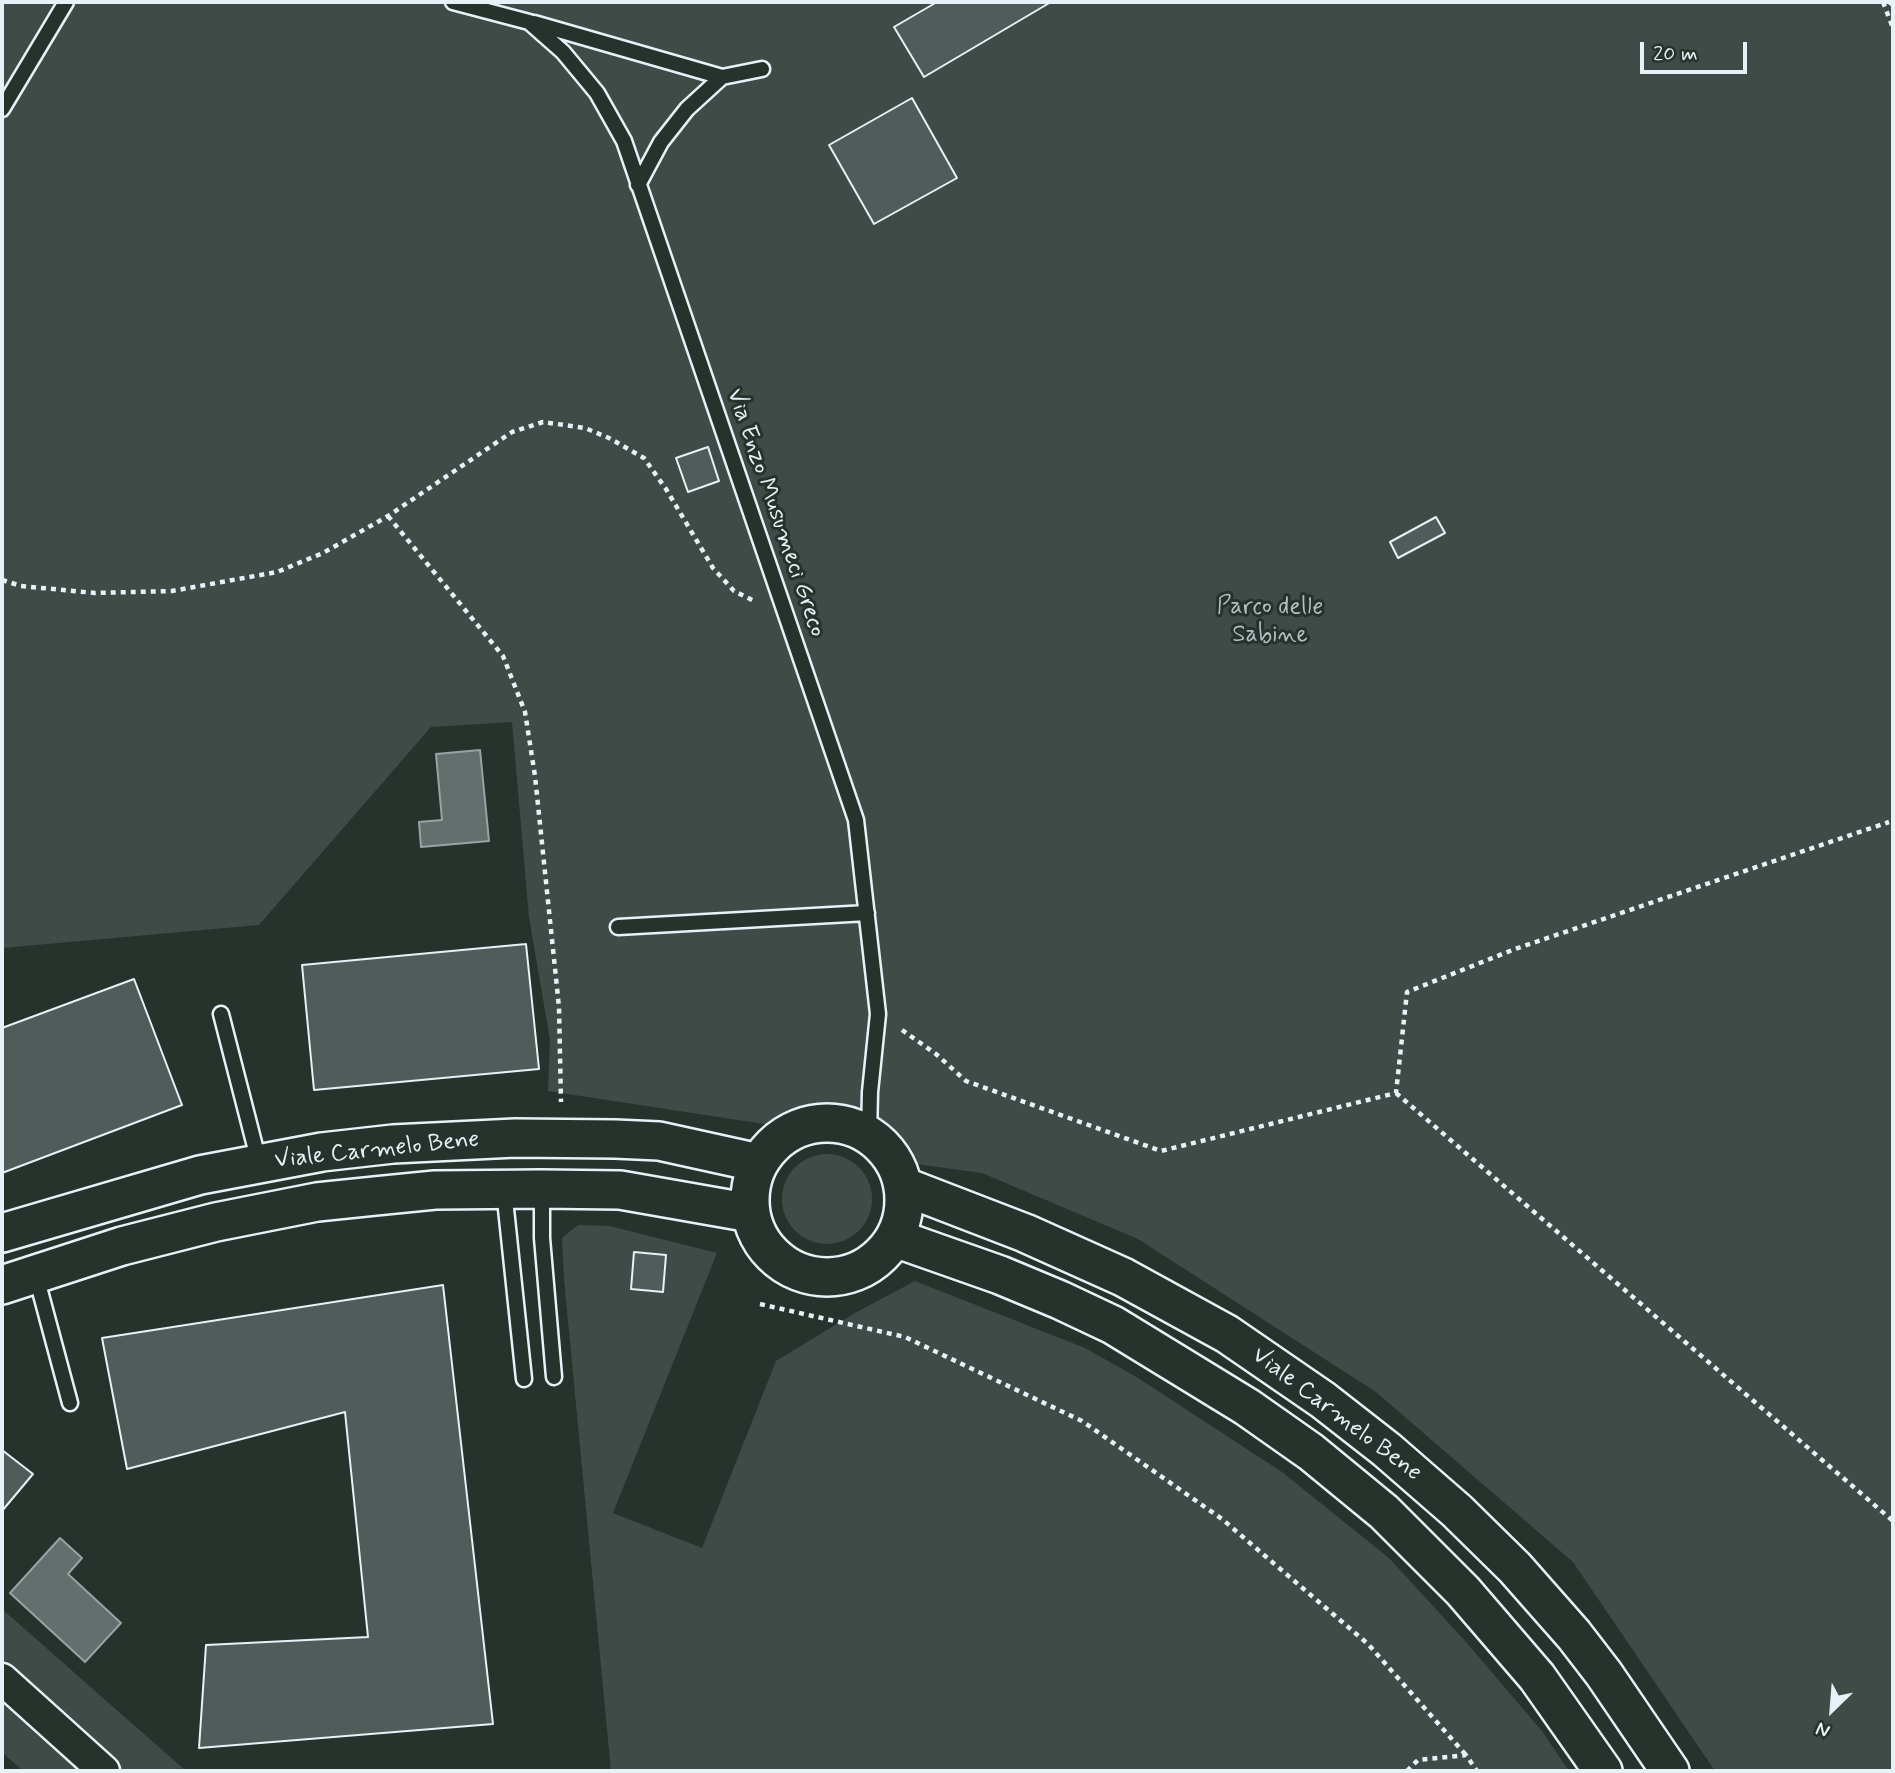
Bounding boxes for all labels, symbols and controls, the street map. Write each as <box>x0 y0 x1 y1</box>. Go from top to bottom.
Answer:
scale bar <box>1643 28 1750 72</box>
text: 20 m <box>1653 40 1698 68</box>
street label: Via Enzo Musumeci Greco <box>719 385 831 641</box>
park label: Parco delle Sabine <box>1217 594 1323 650</box>
street label: Viale Carmelo Bene <box>273 1126 481 1176</box>
street label: Viale Carmelo Bene <box>1245 1342 1427 1488</box>
north arrow <box>1797 1675 1867 1745</box>
text: N <box>1812 1715 1834 1743</box>

